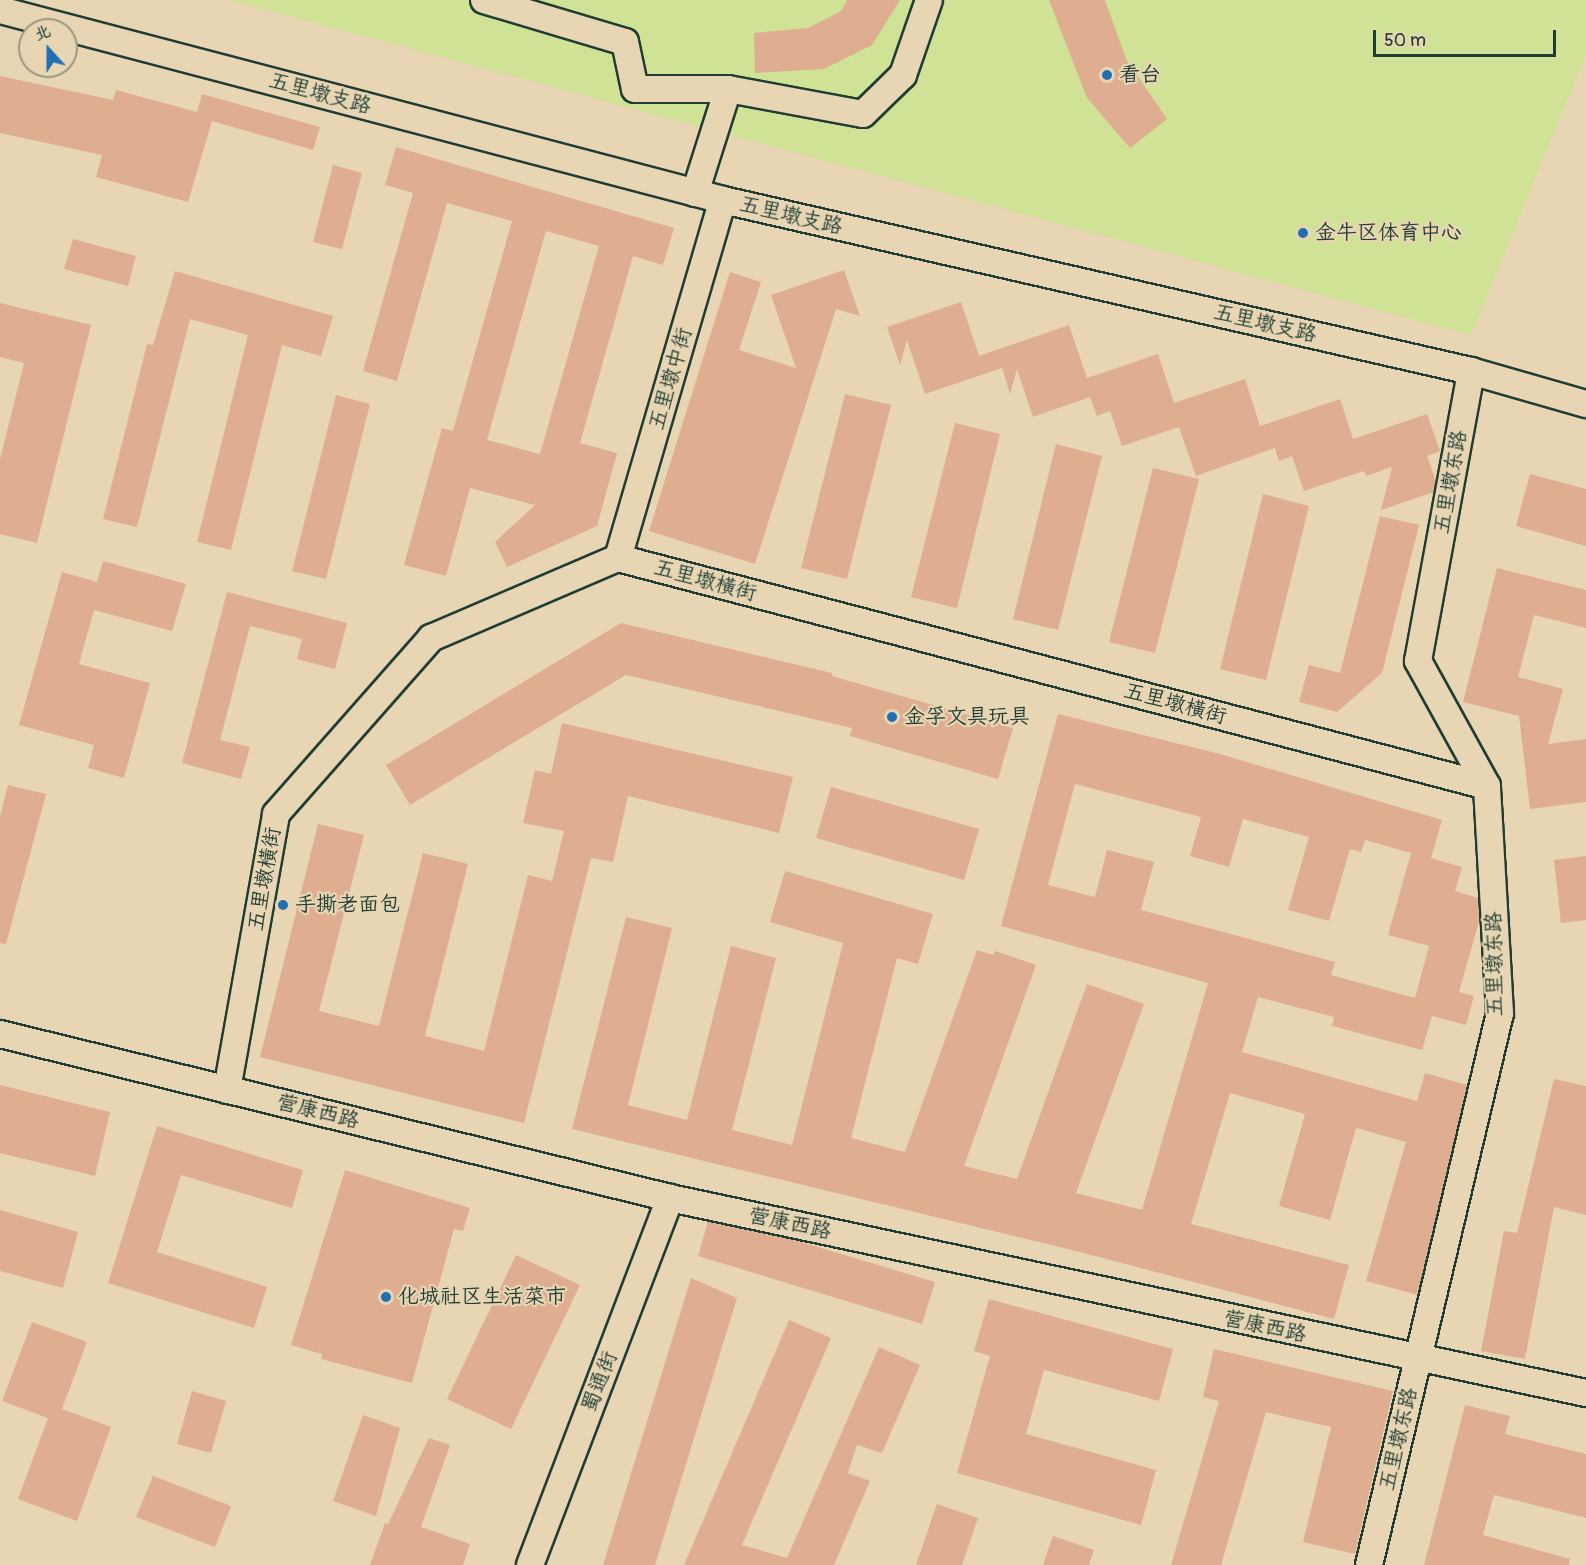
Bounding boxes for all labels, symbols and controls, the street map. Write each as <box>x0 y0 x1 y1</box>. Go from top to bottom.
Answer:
north arrow <box>18 18 78 78</box>
scale bar <box>1376 18 1559 56</box>
text: 北 <box>31 21 53 45</box>
text: 50 m <box>1384 29 1426 52</box>
place label: 看台 <box>1119 62 1161 88</box>
street label: 五里墩支路 <box>266 68 374 120</box>
marker: 看台 <box>1100 68 1114 82</box>
street label: 五里墩支路 <box>737 192 845 240</box>
place label: 金牛区体育中心 <box>1315 220 1462 246</box>
marker: 金牛区体育中心 <box>1296 226 1310 240</box>
street label: 五里墩支路 <box>1211 300 1319 348</box>
street label: 五里墩中街 <box>644 325 698 433</box>
street label: 五里墩东路 <box>1429 428 1473 536</box>
street label: 五里墩横街 <box>651 555 759 607</box>
street label: 五里墩横街 <box>1121 678 1229 730</box>
place label: 金孚文具玩具 <box>904 704 1030 730</box>
marker: 金孚文具玩具 <box>885 710 899 724</box>
street label: 五里墩横街 <box>243 825 287 933</box>
place label: 手撕老面包 <box>295 892 400 918</box>
marker: 手撕老面包 <box>276 898 290 912</box>
street label: 五里墩东路 <box>1481 911 1509 1017</box>
street label: 营康西路 <box>274 1090 362 1134</box>
street label: 营康西路 <box>746 1203 834 1245</box>
place label: 化城社区生活菜市 <box>398 1284 566 1310</box>
marker: 化城社区生活菜市 <box>379 1290 393 1304</box>
street label: 营康西路 <box>1221 1306 1309 1348</box>
street label: 蜀通街 <box>577 1348 623 1416</box>
street label: 五里墩东路 <box>1375 1385 1423 1493</box>

